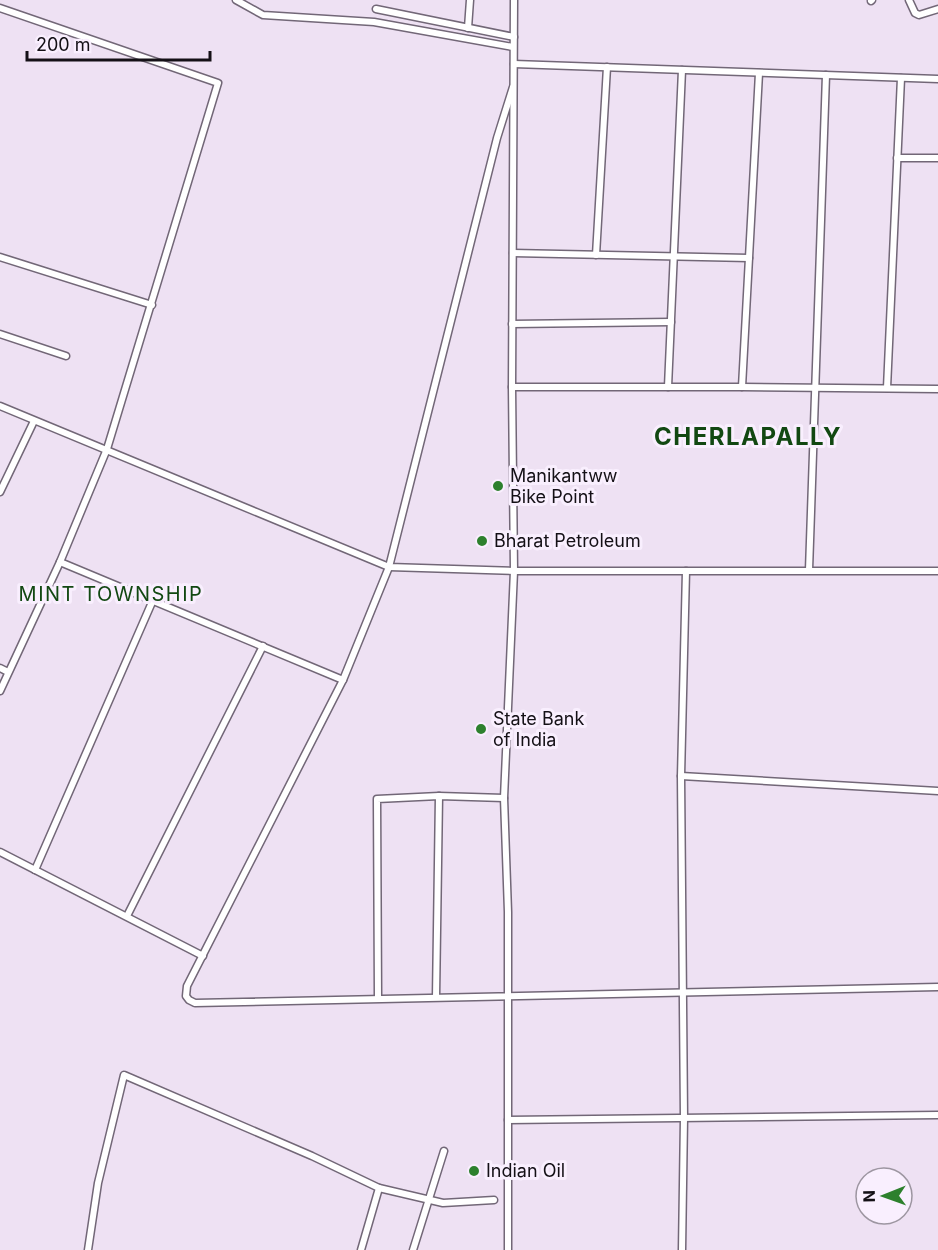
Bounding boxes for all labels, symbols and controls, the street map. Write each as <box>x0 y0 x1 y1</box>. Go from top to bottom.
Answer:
scale bar <box>27 24 210 62</box>
text: 200 m <box>36 34 91 55</box>
district label: CHERLAPALLY <box>654 422 842 451</box>
place label: Manikantww Bike Point <box>510 465 618 507</box>
marker: Manikantww Bike Point <box>491 479 505 493</box>
place label: Bharat Petroleum <box>494 530 641 551</box>
marker: Bharat Petroleum <box>475 534 489 548</box>
district label: MINT TOWNSHIP <box>19 582 203 606</box>
place label: State Bank of India <box>493 708 584 750</box>
marker: State Bank of India <box>474 722 488 736</box>
place label: Indian Oil <box>486 1160 565 1181</box>
marker: Indian Oil <box>467 1164 481 1178</box>
north arrow <box>854 1166 914 1226</box>
text: N <box>859 1190 879 1203</box>

